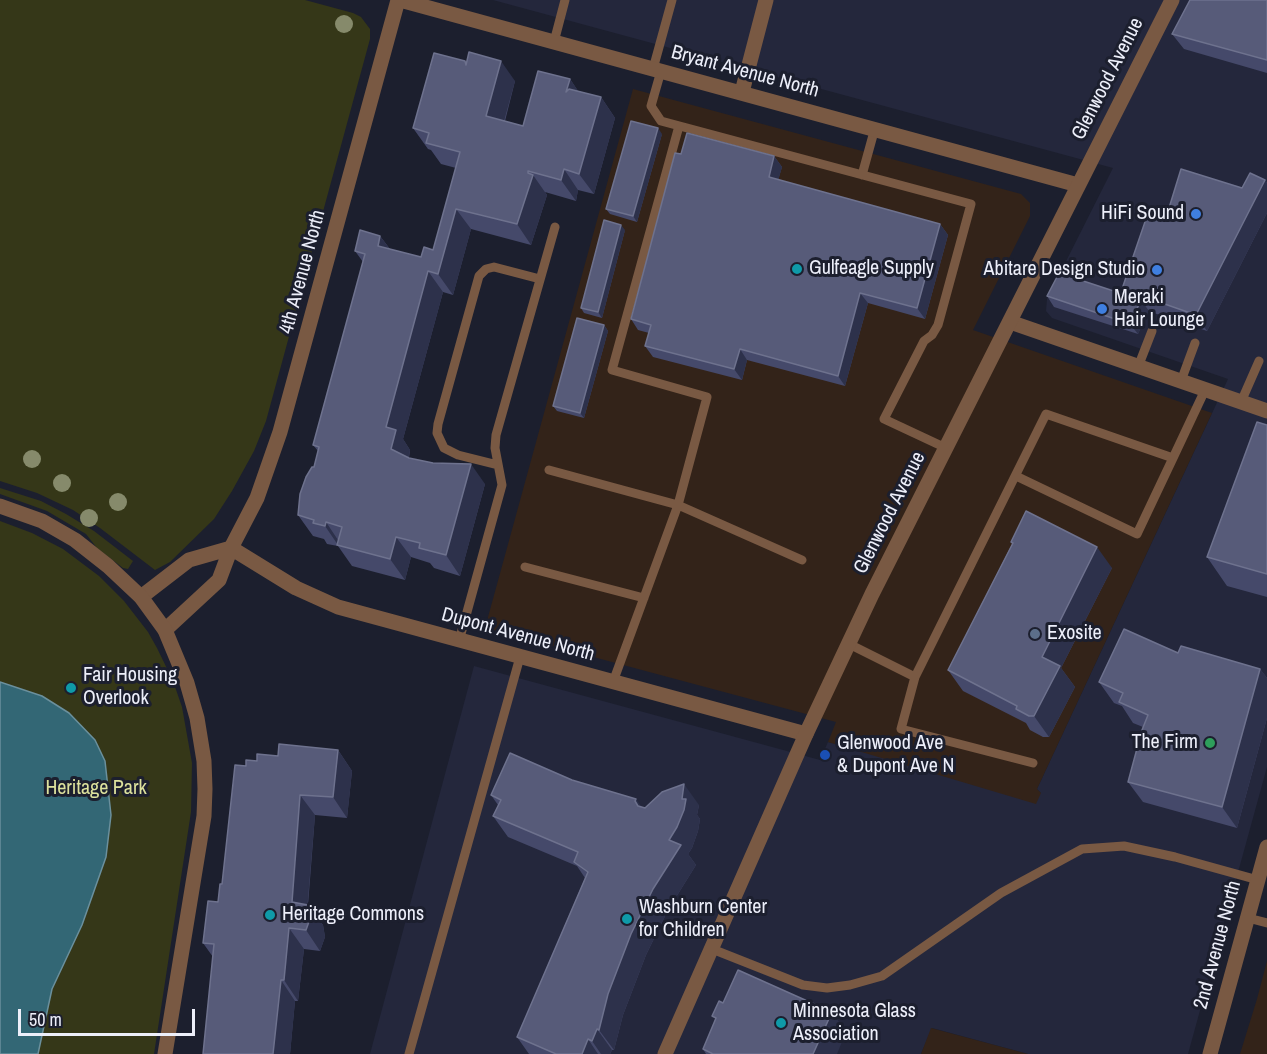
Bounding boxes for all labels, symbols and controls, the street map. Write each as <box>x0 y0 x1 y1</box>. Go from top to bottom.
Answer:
street label: Glenwood Avenue <box>1067 14 1149 144</box>
street label: Bryant Avenue North <box>669 41 821 103</box>
place label: HiFi Sound <box>1101 202 1184 226</box>
street label: 4th Avenue North <box>275 207 331 337</box>
marker: HiFi Sound <box>1189 207 1203 221</box>
place label: Gulfeagle Supply <box>809 257 934 281</box>
place label: Abitare Design Studio <box>984 258 1145 282</box>
marker: Gulfeagle Supply <box>790 262 804 276</box>
marker: Abitare Design Studio <box>1150 263 1164 277</box>
place label: Meraki Hair Lounge <box>1114 286 1204 333</box>
marker: Meraki Hair Lounge <box>1095 302 1109 316</box>
street label: Glenwood Avenue <box>849 448 931 578</box>
street label: Dupont Avenue North <box>439 603 597 667</box>
place label: Exosite <box>1047 622 1102 646</box>
marker: Exosite <box>1028 627 1042 641</box>
place label: Fair Housing Overlook <box>83 664 177 711</box>
marker: Fair Housing Overlook <box>64 681 78 695</box>
place label: The Firm <box>1131 731 1198 755</box>
place label: Glenwood Ave & Dupont Ave N <box>837 732 954 779</box>
marker: The Firm <box>1203 736 1217 750</box>
marker: Glenwood Ave & Dupont Ave N <box>818 748 832 762</box>
park label: Heritage Park <box>45 777 147 801</box>
street label: 2nd Avenue North <box>1189 878 1247 1012</box>
place label: Washburn Center for Children <box>639 896 767 943</box>
place label: Heritage Commons <box>282 903 424 927</box>
marker: Heritage Commons <box>263 908 277 922</box>
marker: Washburn Center for Children <box>620 912 634 926</box>
scale bar <box>21 997 198 1035</box>
place label: Minnesota Glass Association <box>793 1000 916 1047</box>
text: 50 m <box>29 1007 62 1032</box>
marker: Minnesota Glass Association <box>774 1016 788 1030</box>

